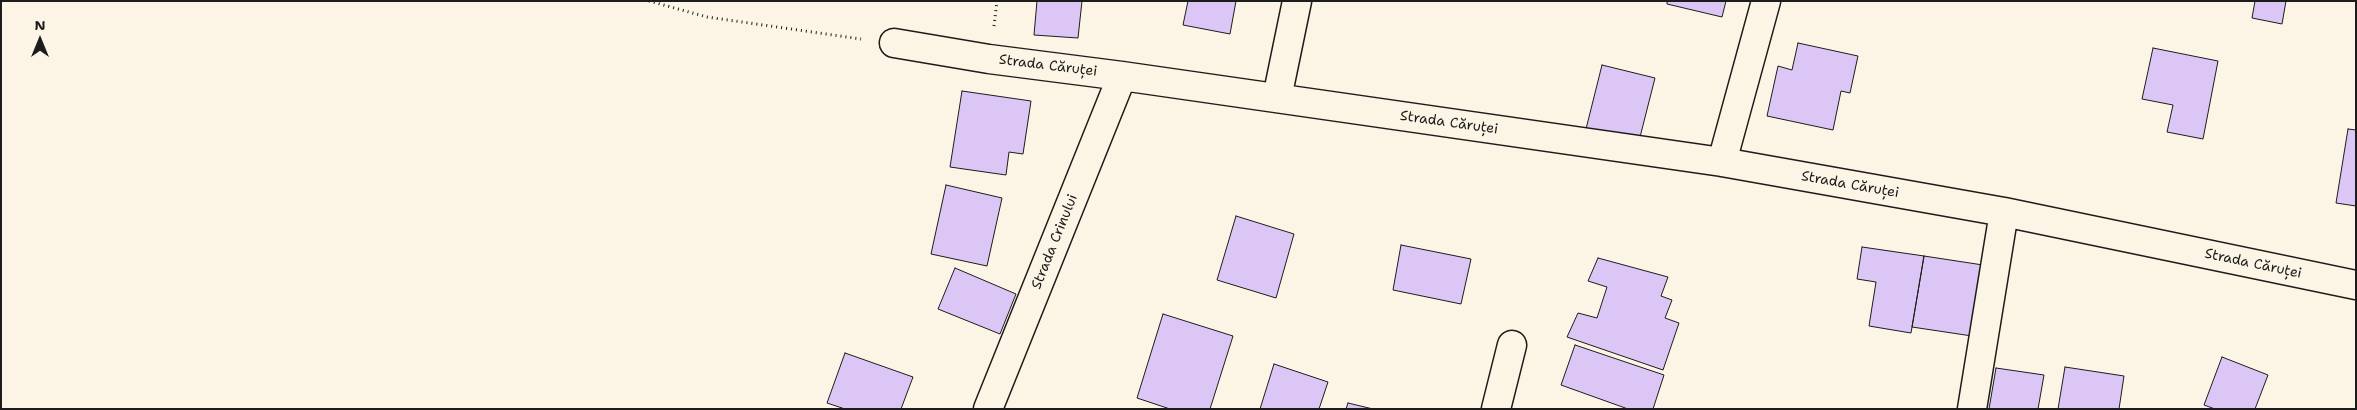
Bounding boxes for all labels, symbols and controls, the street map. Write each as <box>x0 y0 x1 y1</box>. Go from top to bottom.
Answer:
north arrow <box>15 15 65 65</box>
text: N <box>34 16 46 34</box>
street label: Strada Căruței <box>998 52 1098 80</box>
street label: Strada Căruței <box>1399 108 1499 138</box>
street label: Strada Căruței <box>1800 168 1900 202</box>
street label: Strada Crinului <box>1028 192 1082 292</box>
street label: Strada Căruței <box>2203 246 2303 282</box>

